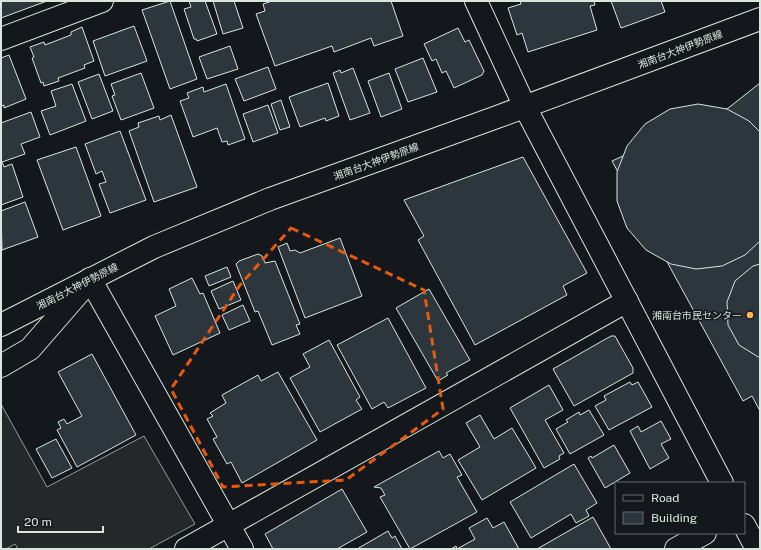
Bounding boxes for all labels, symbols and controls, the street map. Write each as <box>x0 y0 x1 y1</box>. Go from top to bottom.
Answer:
street label: 湘南台大神伊勢原線 <box>636 27 724 71</box>
street label: 湘南台大神伊勢原線 <box>332 140 420 182</box>
street label: 湘南台大神伊勢原線 <box>34 260 120 312</box>
place label: 湘南台市民センター <box>652 309 742 321</box>
marker: 湘南台市民センター <box>745 310 755 320</box>
legend <box>615 482 745 534</box>
text: Road <box>651 491 679 505</box>
scale bar <box>18 508 103 534</box>
text: Building <box>651 511 697 525</box>
text: 20 m <box>24 515 52 529</box>

